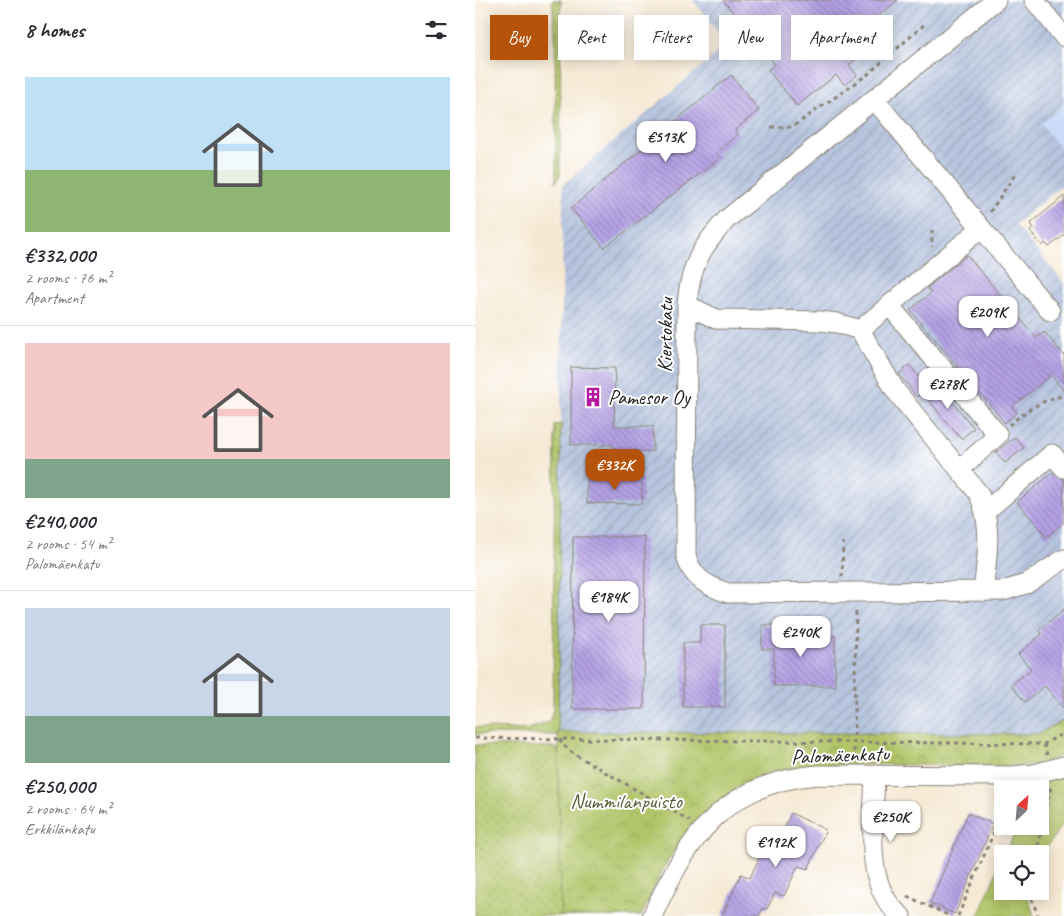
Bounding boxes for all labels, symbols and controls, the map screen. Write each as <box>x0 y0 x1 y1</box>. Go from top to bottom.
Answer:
chip: Buy <box>490 15 548 60</box>
chip: Rent <box>558 15 624 60</box>
chip: Filters <box>634 15 709 60</box>
chip: New <box>719 15 781 60</box>
chip: Apartment <box>791 15 893 60</box>
icon: filters <box>422 16 450 44</box>
text: 8 homes <box>25 17 84 43</box>
icon: home <box>193 110 283 200</box>
pin: €513K <box>631 120 701 163</box>
text: €513K <box>648 127 684 147</box>
text: €332,000 <box>25 242 95 268</box>
text: 2 rooms · 76 m² <box>25 268 111 288</box>
text: Apartment <box>25 288 84 308</box>
street label: Kiertokatu <box>651 296 679 373</box>
pin: €209K <box>953 296 1023 338</box>
text: €209K <box>970 302 1006 322</box>
pin: €278K <box>913 368 983 410</box>
text: €278K <box>930 374 966 394</box>
icon: home <box>193 375 283 465</box>
place label: Pamesor Oy <box>608 384 692 410</box>
building icon: Pamesor Oy <box>582 386 604 408</box>
pin: €332K <box>580 448 650 491</box>
text: €332K <box>597 455 633 475</box>
text: €240,000 <box>25 508 95 534</box>
text: 2 rooms · 54 m² <box>25 534 111 554</box>
text: Palomäenkatu <box>25 554 100 574</box>
pin: €184K <box>574 580 644 623</box>
text: €184K <box>591 587 627 607</box>
pin: €240K <box>766 616 836 658</box>
text: €240K <box>783 622 819 642</box>
icon: home <box>193 640 283 730</box>
street label: Palomäenkatu <box>790 740 891 770</box>
text: €250,000 <box>25 773 95 799</box>
north arrow <box>994 780 1049 835</box>
map controls <box>994 780 1049 900</box>
park label: Nummilanpuisto <box>570 788 683 814</box>
text: 2 rooms · 64 m² <box>25 799 111 819</box>
pin: €250K <box>856 800 926 843</box>
text: €250K <box>873 807 909 827</box>
text: Erkkilänkatu <box>25 819 95 839</box>
pin: €192K <box>741 826 811 868</box>
text: €192K <box>758 832 794 852</box>
button: locate <box>994 845 1049 900</box>

